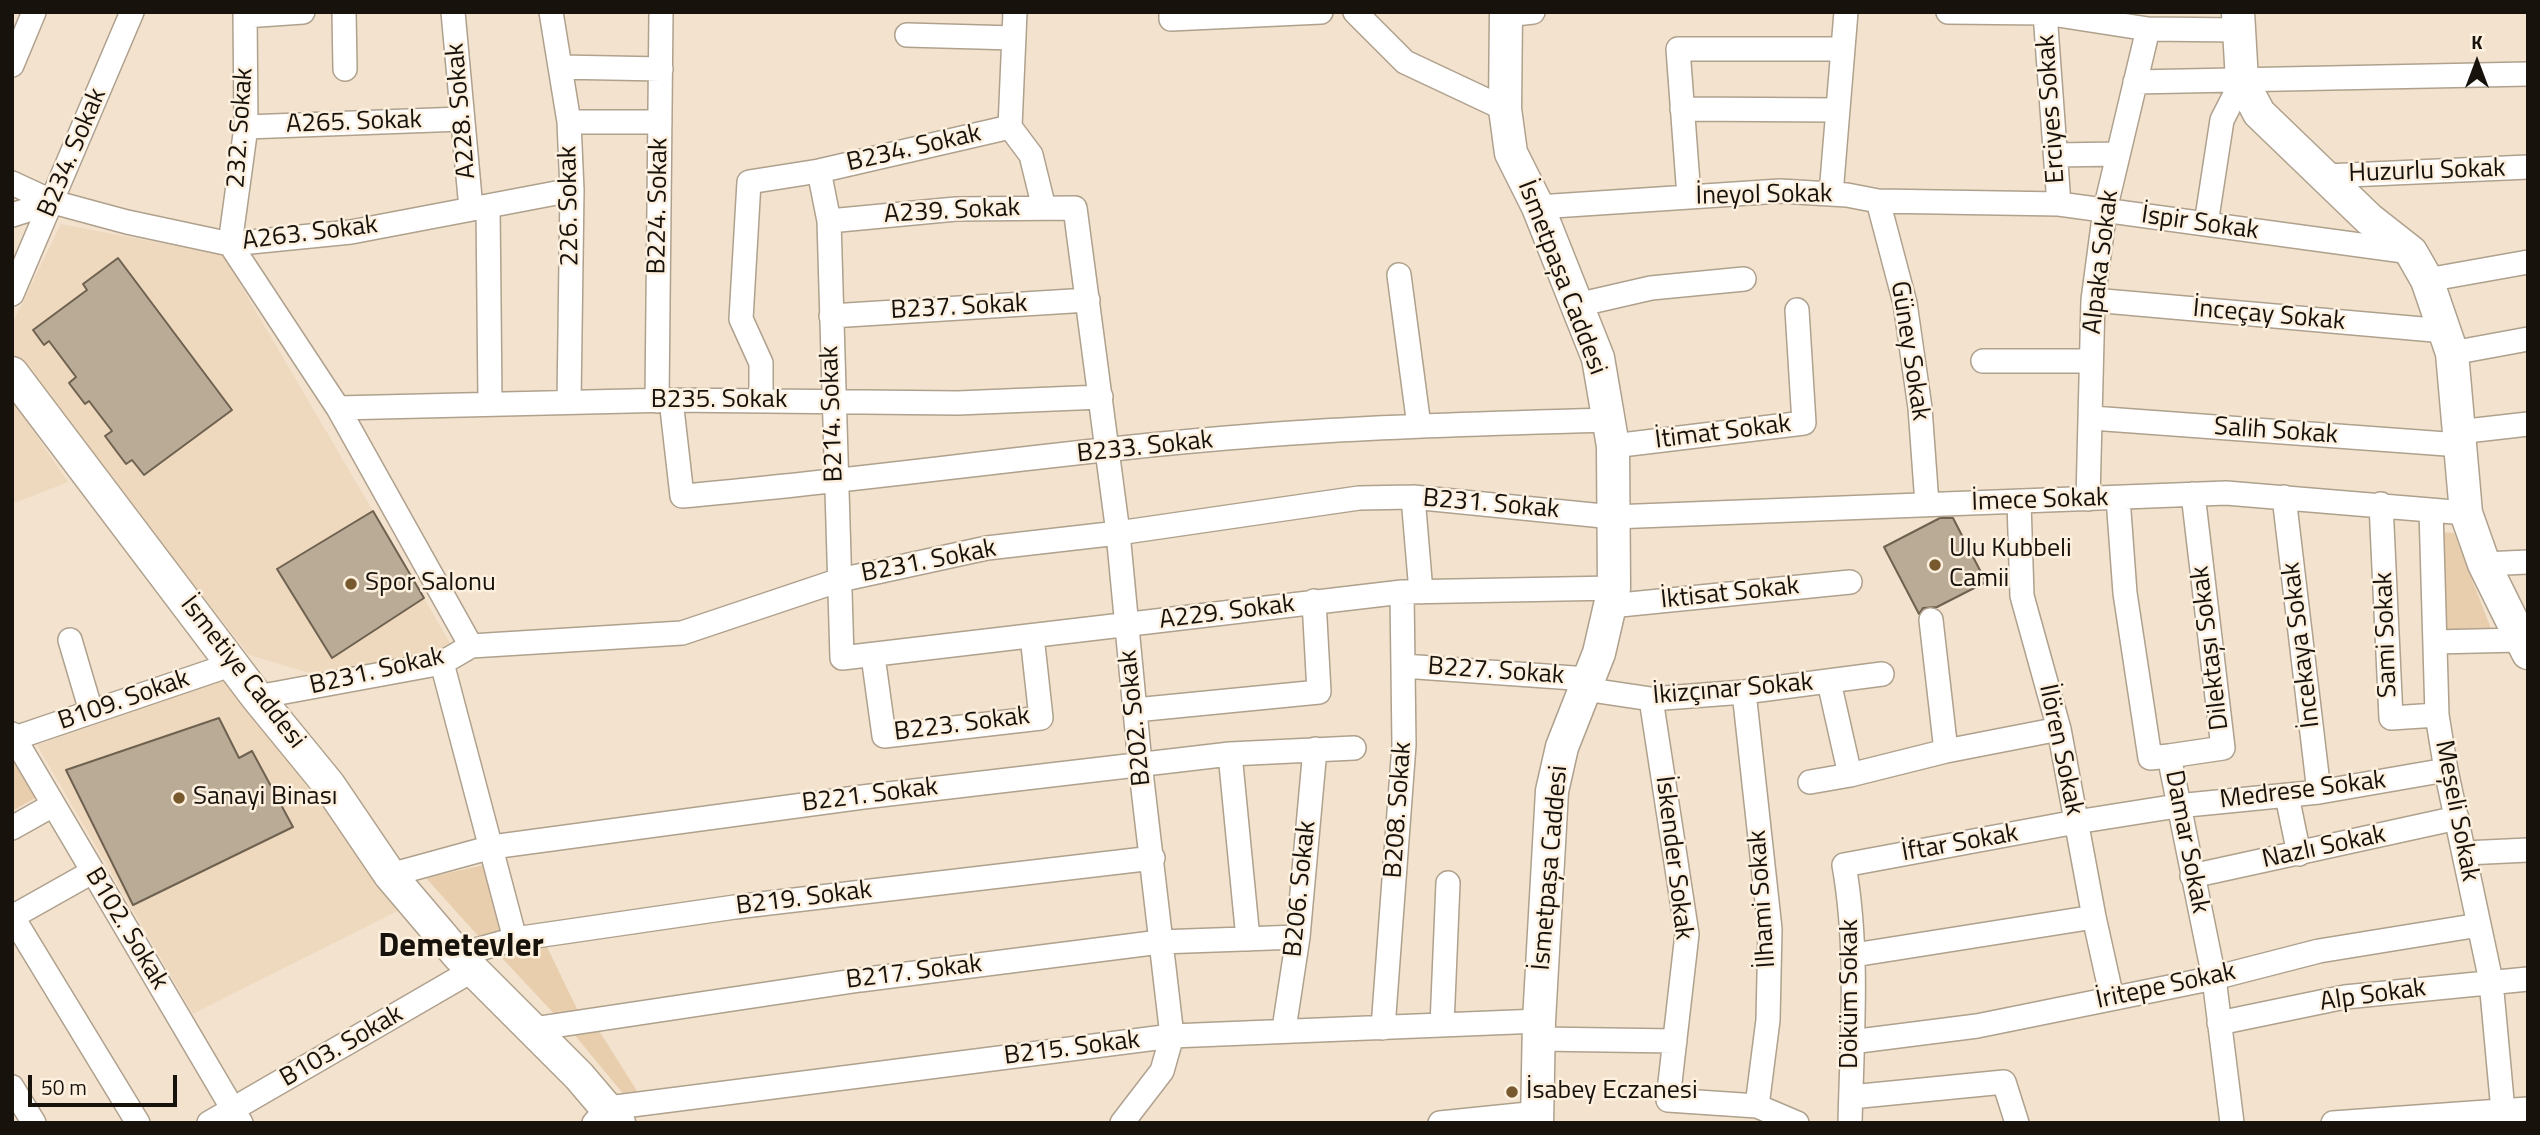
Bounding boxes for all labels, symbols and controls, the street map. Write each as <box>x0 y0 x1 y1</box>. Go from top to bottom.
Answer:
text: K <box>2471 27 2483 56</box>
north arrow <box>2442 28 2512 98</box>
street label: Erciyes Sokak <box>2031 34 2073 184</box>
street label: A228. Sokak <box>441 42 483 180</box>
street label: 232. Sokak <box>221 67 261 189</box>
street label: B234. Sokak <box>32 84 114 222</box>
street label: A265. Sokak <box>285 105 423 141</box>
street label: B234. Sokak <box>844 118 984 180</box>
street label: B224. Sokak <box>642 137 676 275</box>
street label: 226. Sokak <box>553 145 587 267</box>
street label: Huzurlu Sokak <box>2348 154 2506 190</box>
street label: İsmetpaşa Caddesi <box>1510 176 1612 380</box>
street label: İneyol Sokak <box>1695 179 1833 213</box>
street label: Alpaka Sokak <box>2078 188 2126 336</box>
street label: A239. Sokak <box>883 193 1021 231</box>
street label: İspir Sokak <box>2139 200 2261 248</box>
street label: A263. Sokak <box>241 210 379 258</box>
street label: Güney Sokak <box>1883 279 1935 423</box>
street label: B237. Sokak <box>890 289 1028 327</box>
street label: İnceçay Sokak <box>2192 294 2346 338</box>
street label: B214. Sokak <box>815 345 851 483</box>
street label: B235. Sokak <box>651 385 787 417</box>
street label: İtimat Sokak <box>1653 409 1793 457</box>
street label: Salih Sokak <box>2213 412 2339 452</box>
street label: B233. Sokak <box>1075 425 1215 471</box>
street label: İmece Sokak <box>1971 483 2109 519</box>
street label: B231. Sokak <box>1422 484 1560 526</box>
street label: B231. Sokak <box>859 534 999 590</box>
place label: Ulu Kubbeli Camii <box>1949 534 2072 596</box>
marker: Ulu Kubbeli Camii <box>1927 557 1943 573</box>
street label: İncekaya Sokak <box>2276 560 2328 730</box>
street label: Dilektaşı Sokak <box>2185 564 2237 732</box>
place label: Spor Salonu <box>365 568 496 600</box>
street label: İktisat Sokak <box>1659 571 1801 617</box>
street label: Sami Sokak <box>2369 572 2405 698</box>
marker: Spor Salonu <box>343 576 359 592</box>
street label: A229. Sokak <box>1158 589 1296 637</box>
street label: İsmetiye Caddesi <box>173 591 311 755</box>
street label: B231. Sokak <box>307 641 447 703</box>
street label: B202. Sokak <box>1113 648 1159 788</box>
street label: B227. Sokak <box>1427 652 1565 692</box>
street label: B109. Sokak <box>54 664 194 738</box>
street label: İkizçınar Sokak <box>1652 667 1814 713</box>
street label: İlören Sokak <box>2031 682 2089 818</box>
street label: B223. Sokak <box>892 701 1032 749</box>
street label: Meşeli Sokak <box>2427 738 2485 884</box>
street label: B208. Sokak <box>1379 741 1419 879</box>
street label: İsmetpaşa Caddesi <box>1527 764 1575 972</box>
street label: Medrese Sokak <box>2218 765 2388 817</box>
street label: Damar Sokak <box>2157 768 2215 916</box>
street label: B221. Sokak <box>800 772 940 820</box>
street label: İskender Sokak <box>1647 774 1699 942</box>
place label: Sanayi Binası <box>193 782 337 814</box>
marker: Sanayi Binası <box>171 790 187 806</box>
street label: İftar Sokak <box>1899 818 2021 870</box>
street label: B206. Sokak <box>1278 819 1324 959</box>
street label: Nazlı Sokak <box>2259 820 2389 876</box>
street label: İlhami Sokak <box>1743 829 1783 969</box>
street label: B102. Sokak <box>77 862 175 996</box>
street label: B219. Sokak <box>734 875 874 923</box>
street label: Döküm Sokak <box>1835 919 1867 1069</box>
district label: Demetevler <box>378 928 544 968</box>
street label: B217. Sokak <box>844 949 984 997</box>
street label: İritepe Sokak <box>2094 957 2238 1017</box>
street label: Alp Sokak <box>2318 973 2428 1019</box>
street label: B103. Sokak <box>275 999 409 1095</box>
street label: B215. Sokak <box>1002 1025 1142 1073</box>
scale bar <box>32 1062 180 1106</box>
text: 50 m <box>41 1071 87 1103</box>
place label: İsabey Eczanesi <box>1526 1076 1698 1108</box>
marker: İsabey Eczanesi <box>1504 1084 1520 1100</box>

